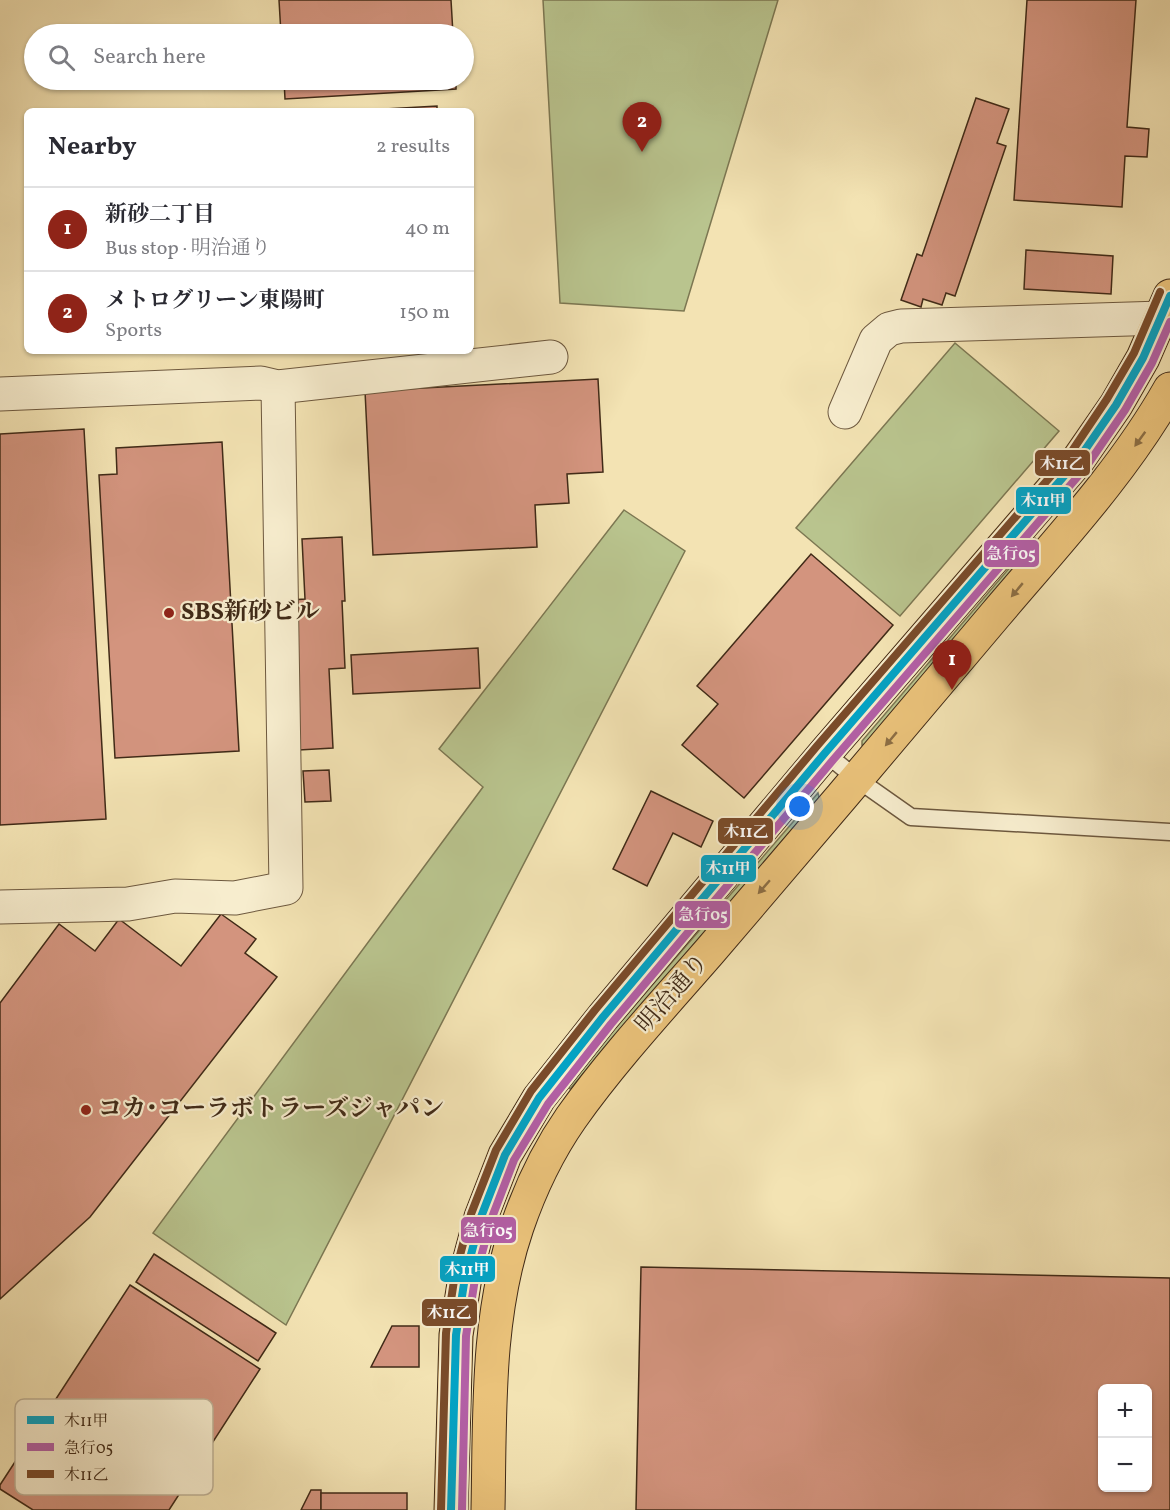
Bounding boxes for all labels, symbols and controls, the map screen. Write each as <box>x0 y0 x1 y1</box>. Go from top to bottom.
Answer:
search box <box>24 24 474 90</box>
icon: search <box>45 41 78 74</box>
text: Search here <box>93 42 206 73</box>
pin: 2 <box>622 102 662 152</box>
text: Nearby <box>48 129 137 165</box>
text: 2 results <box>376 133 450 161</box>
text: 新砂二丁目 <box>105 200 215 231</box>
text: 1 <box>63 215 72 243</box>
text: 40 m <box>405 215 450 243</box>
text: Bus stop · 明治通り <box>105 235 271 263</box>
text: メトログリーン東陽町 <box>105 286 325 317</box>
text: 2 <box>62 299 73 327</box>
text: 150 m <box>399 299 450 327</box>
text: Sports <box>105 317 162 345</box>
one-way arrow <box>1134 431 1146 446</box>
line badge: 木11乙 <box>1034 449 1091 477</box>
text: 木11乙 <box>1040 454 1084 476</box>
line badge: 木11甲 <box>1015 486 1072 515</box>
text: 木11甲 <box>1021 491 1065 513</box>
line badge: 急行05 <box>983 539 1040 568</box>
text: 急行05 <box>986 544 1036 566</box>
one-way arrow <box>1010 582 1023 598</box>
place label: SBS新砂ビル <box>181 596 320 630</box>
marker: SBS新砂ビル <box>162 606 176 620</box>
pin: 1 <box>932 640 972 690</box>
one-way arrow <box>885 731 898 746</box>
your location <box>785 792 814 821</box>
line badge: 木11乙 <box>717 817 774 845</box>
text: 木11乙 <box>724 822 768 844</box>
line badge: 木11甲 <box>700 854 757 883</box>
text: 木11甲 <box>706 859 750 881</box>
one-way arrow <box>758 879 771 894</box>
line badge: 急行05 <box>674 900 731 929</box>
text: 急行05 <box>678 905 728 927</box>
street label: 明治通り <box>629 947 717 1041</box>
place label: コカ･コーラボトラーズジャパン <box>98 1093 444 1127</box>
marker: コカ･コーラボトラーズジャパン <box>79 1103 93 1117</box>
line badge: 急行05 <box>460 1216 517 1244</box>
text: 急行05 <box>463 1221 513 1243</box>
line badge: 木11甲 <box>439 1255 496 1283</box>
text: 木11甲 <box>445 1260 489 1282</box>
line badge: 木11乙 <box>421 1298 478 1327</box>
text: 木11乙 <box>427 1303 471 1325</box>
map controls <box>1098 1384 1152 1492</box>
button: + <box>1098 1384 1152 1438</box>
legend <box>15 1399 213 1495</box>
text: 木11甲 <box>64 1411 108 1433</box>
text: 急行05 <box>64 1438 113 1460</box>
button: − <box>1098 1438 1152 1492</box>
text: 木11乙 <box>64 1465 108 1487</box>

